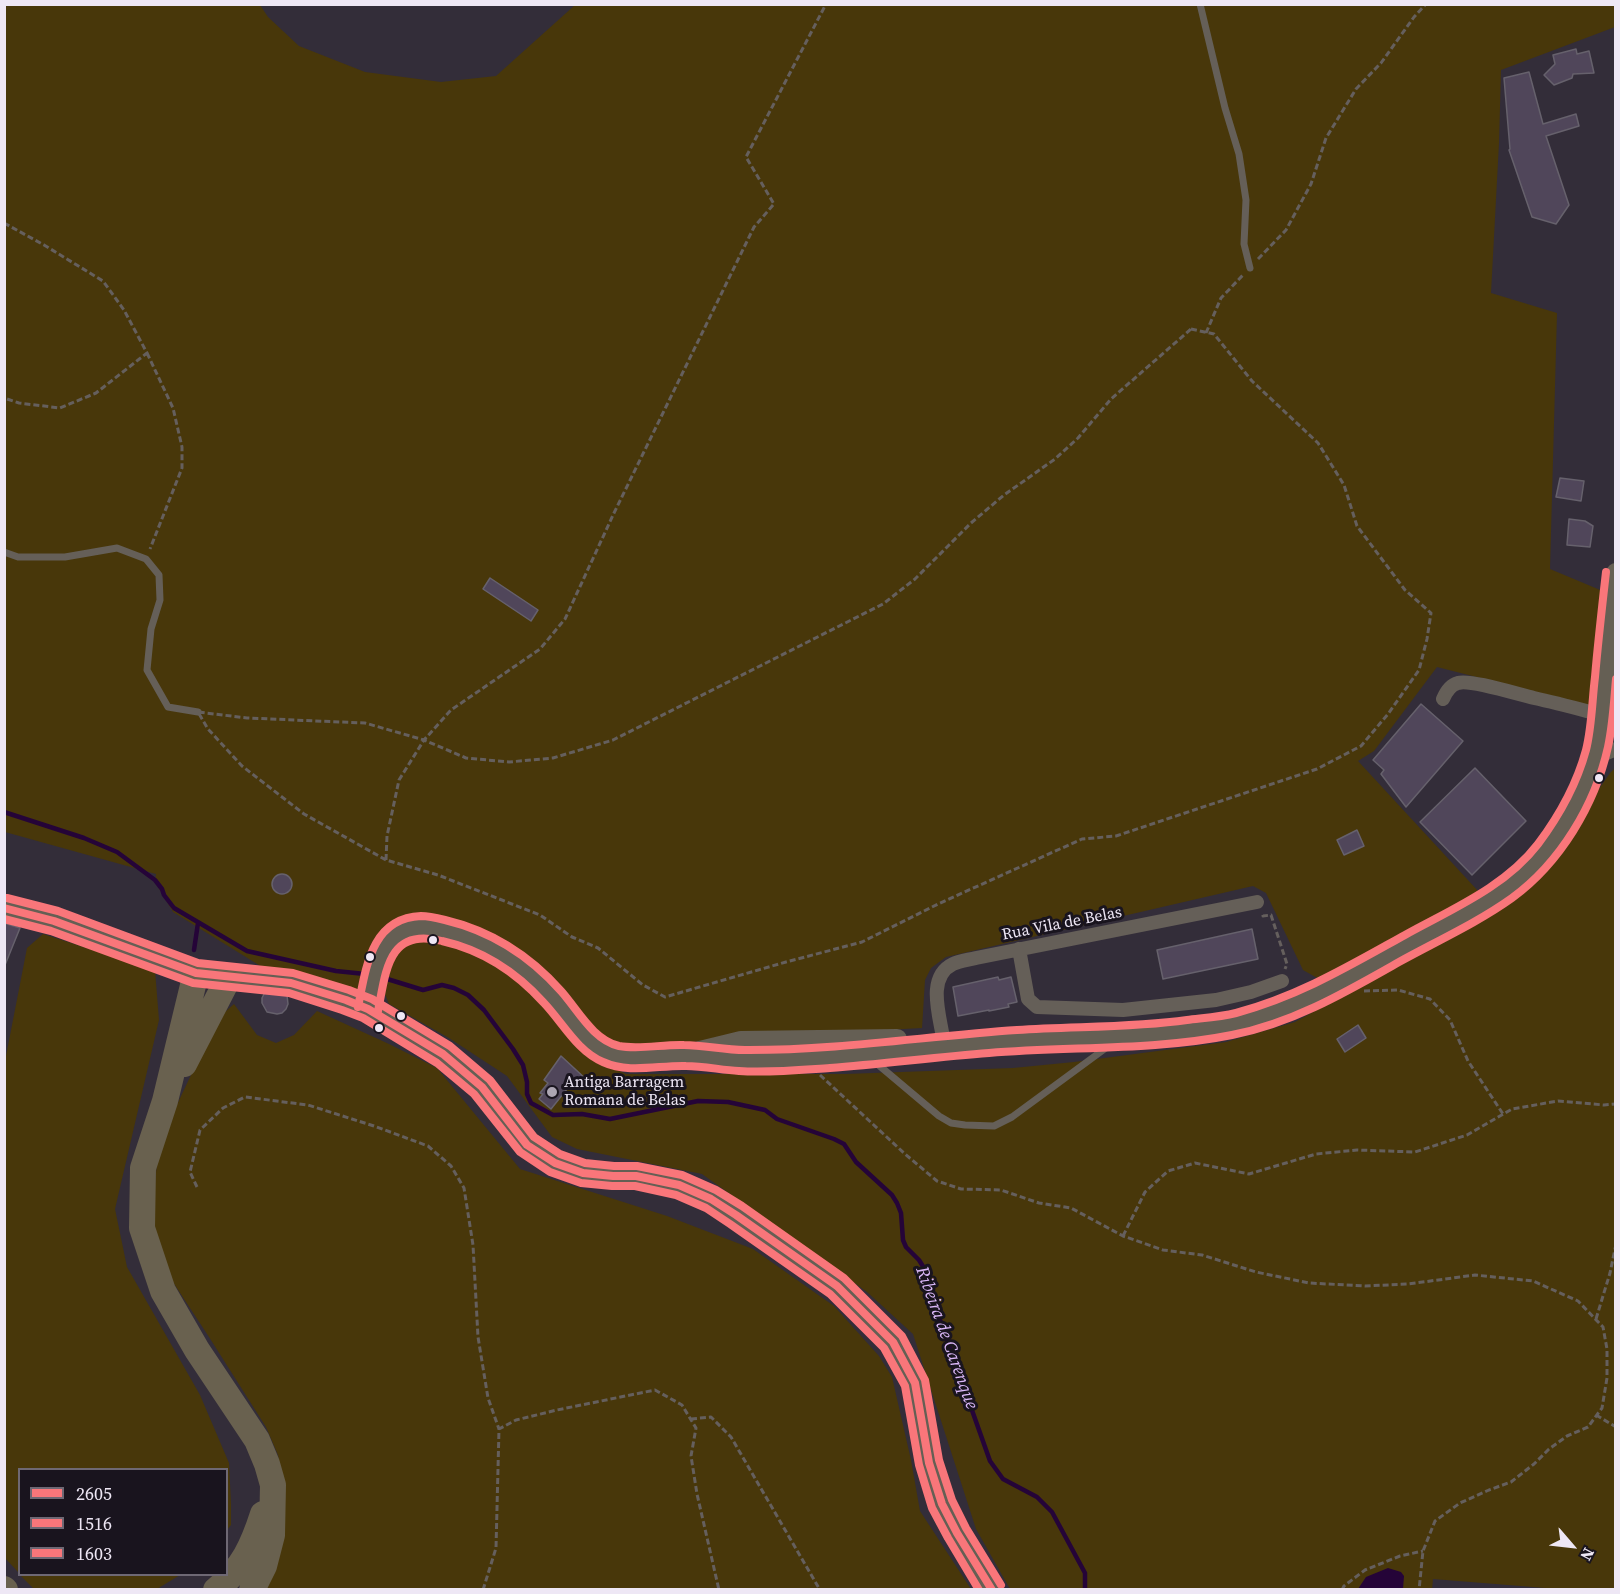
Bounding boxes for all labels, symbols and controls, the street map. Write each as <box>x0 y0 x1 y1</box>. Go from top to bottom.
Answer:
unlabelled marker <box>1593 772 1605 784</box>
street label: Rua Vila de Belas <box>1000 903 1124 945</box>
unlabelled marker <box>427 934 439 946</box>
unlabelled marker <box>364 951 376 963</box>
unlabelled marker <box>395 1010 407 1022</box>
unlabelled marker <box>373 1022 385 1034</box>
place label: Antiga Barragem Romana de Belas <box>564 1073 686 1111</box>
marker: Antiga Barragem Romana de Belas <box>545 1085 559 1099</box>
water label: Ribeira de Carenque <box>910 1264 982 1412</box>
legend <box>18 1468 228 1576</box>
text: 2605 <box>76 1481 112 1506</box>
text: 1516 <box>76 1511 112 1536</box>
north arrow <box>1542 1516 1602 1576</box>
text: 1603 <box>76 1541 112 1566</box>
text: N <box>1575 1544 1600 1565</box>

